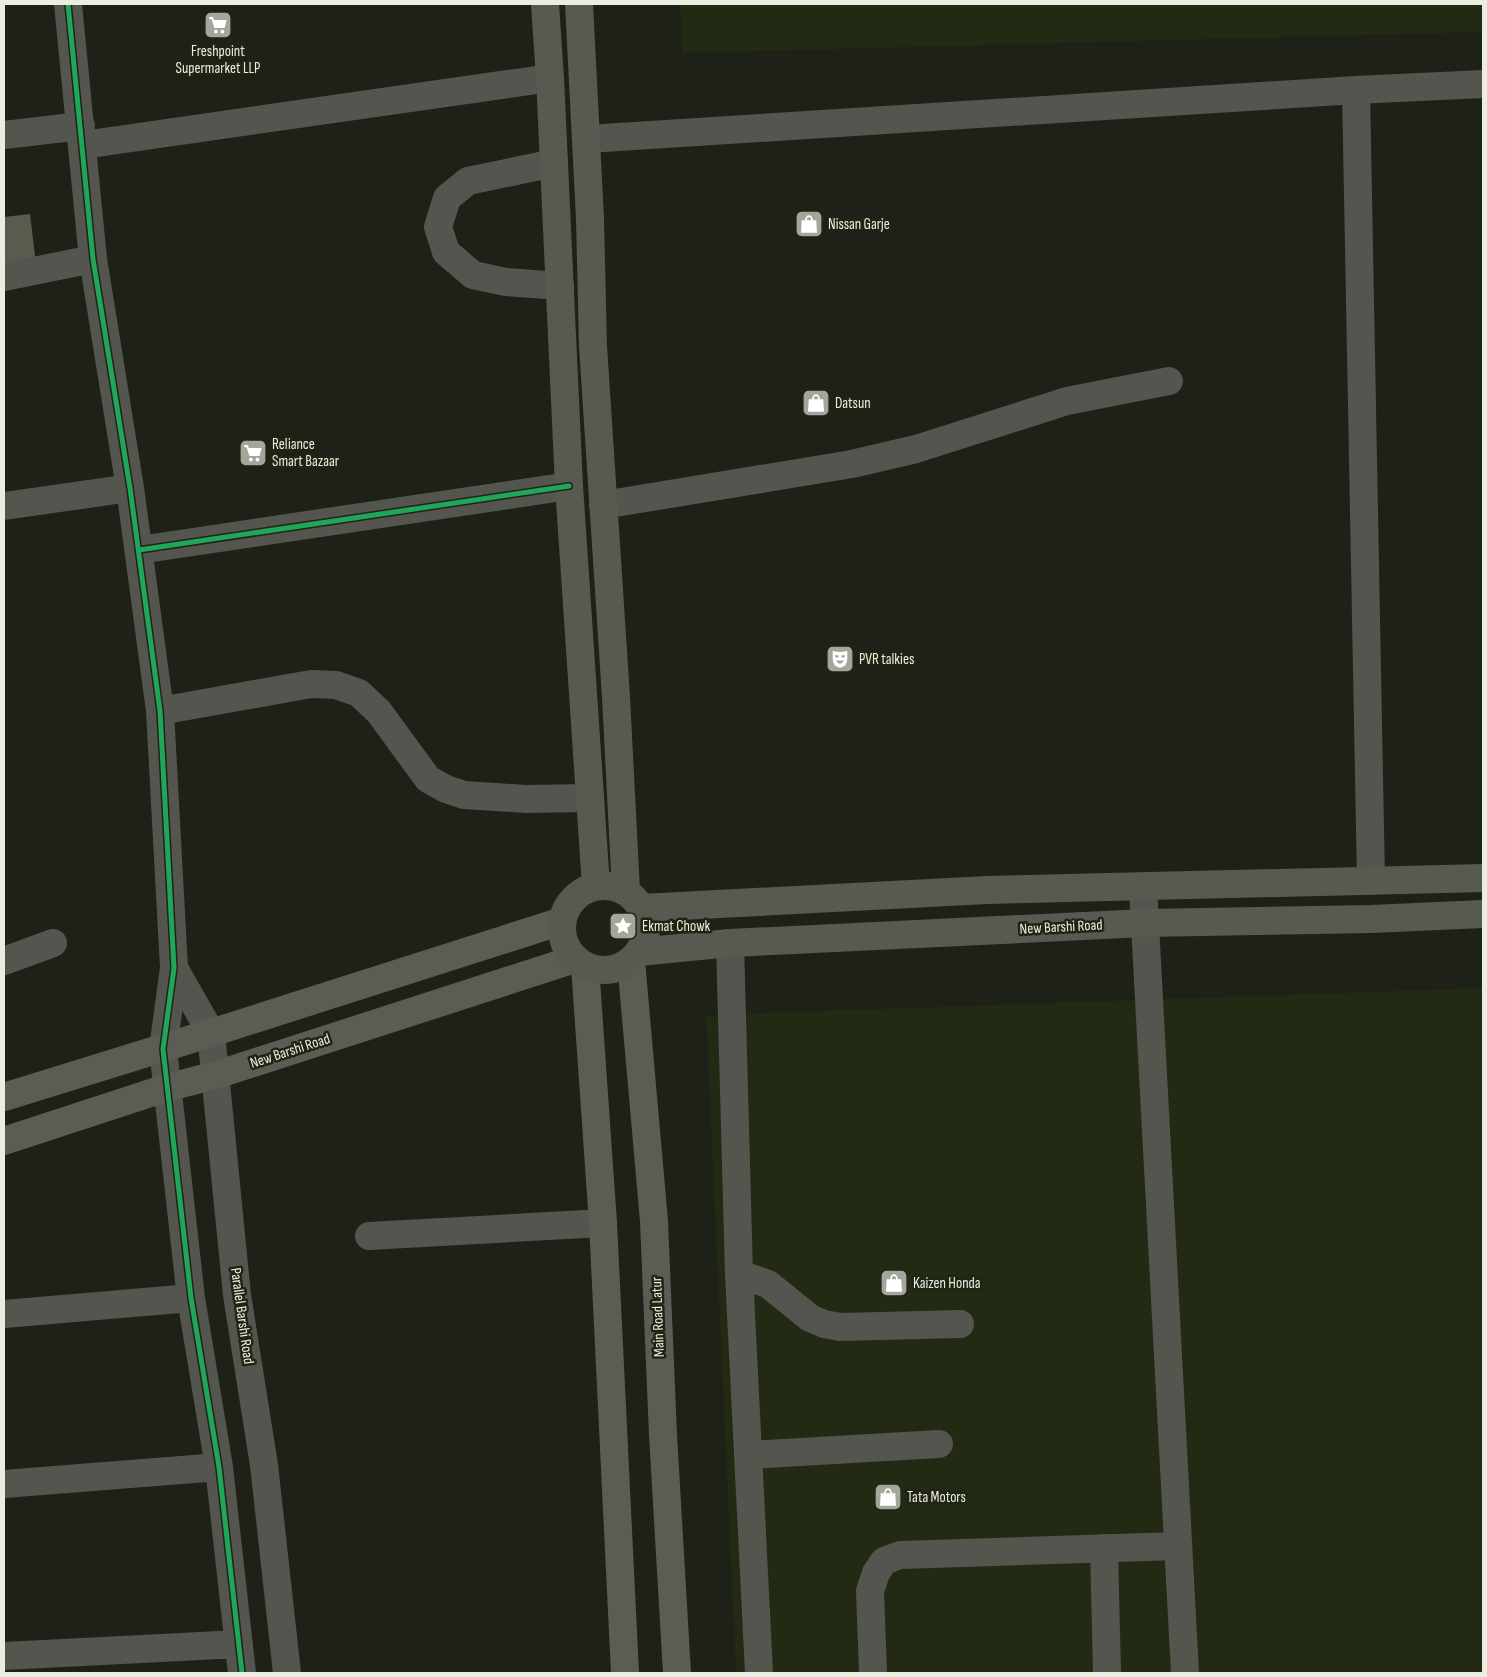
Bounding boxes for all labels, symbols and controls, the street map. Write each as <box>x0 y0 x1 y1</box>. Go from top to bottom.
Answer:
supermarket icon: Freshpoint Supermarket LLP <box>203 10 233 40</box>
place label: Freshpoint Supermarket LLP <box>176 42 260 78</box>
shop icon: Nissan Garje <box>794 209 824 239</box>
place label: Nissan Garje <box>828 215 890 234</box>
shop icon: Datsun <box>801 388 831 418</box>
place label: Datsun <box>835 394 871 413</box>
place label: Reliance Smart Bazaar <box>272 435 340 471</box>
supermarket icon: Reliance Smart Bazaar <box>238 438 268 468</box>
theatre icon: PVR talkies <box>825 644 855 674</box>
place label: PVR talkies <box>859 650 914 669</box>
place icon: Ekmat Chowk <box>608 911 638 941</box>
street label: New Barshi Road <box>1019 915 1103 939</box>
place label: Ekmat Chowk <box>642 917 711 936</box>
street label: New Barshi Road <box>248 1029 332 1073</box>
street label: Parallel Barshi Road <box>226 1267 258 1365</box>
shop icon: Kaizen Honda <box>879 1268 909 1298</box>
place label: Kaizen Honda <box>913 1274 981 1293</box>
street label: Main Road Latur <box>647 1276 669 1357</box>
shop icon: Tata Motors <box>873 1482 903 1512</box>
place label: Tata Motors <box>907 1488 966 1507</box>

